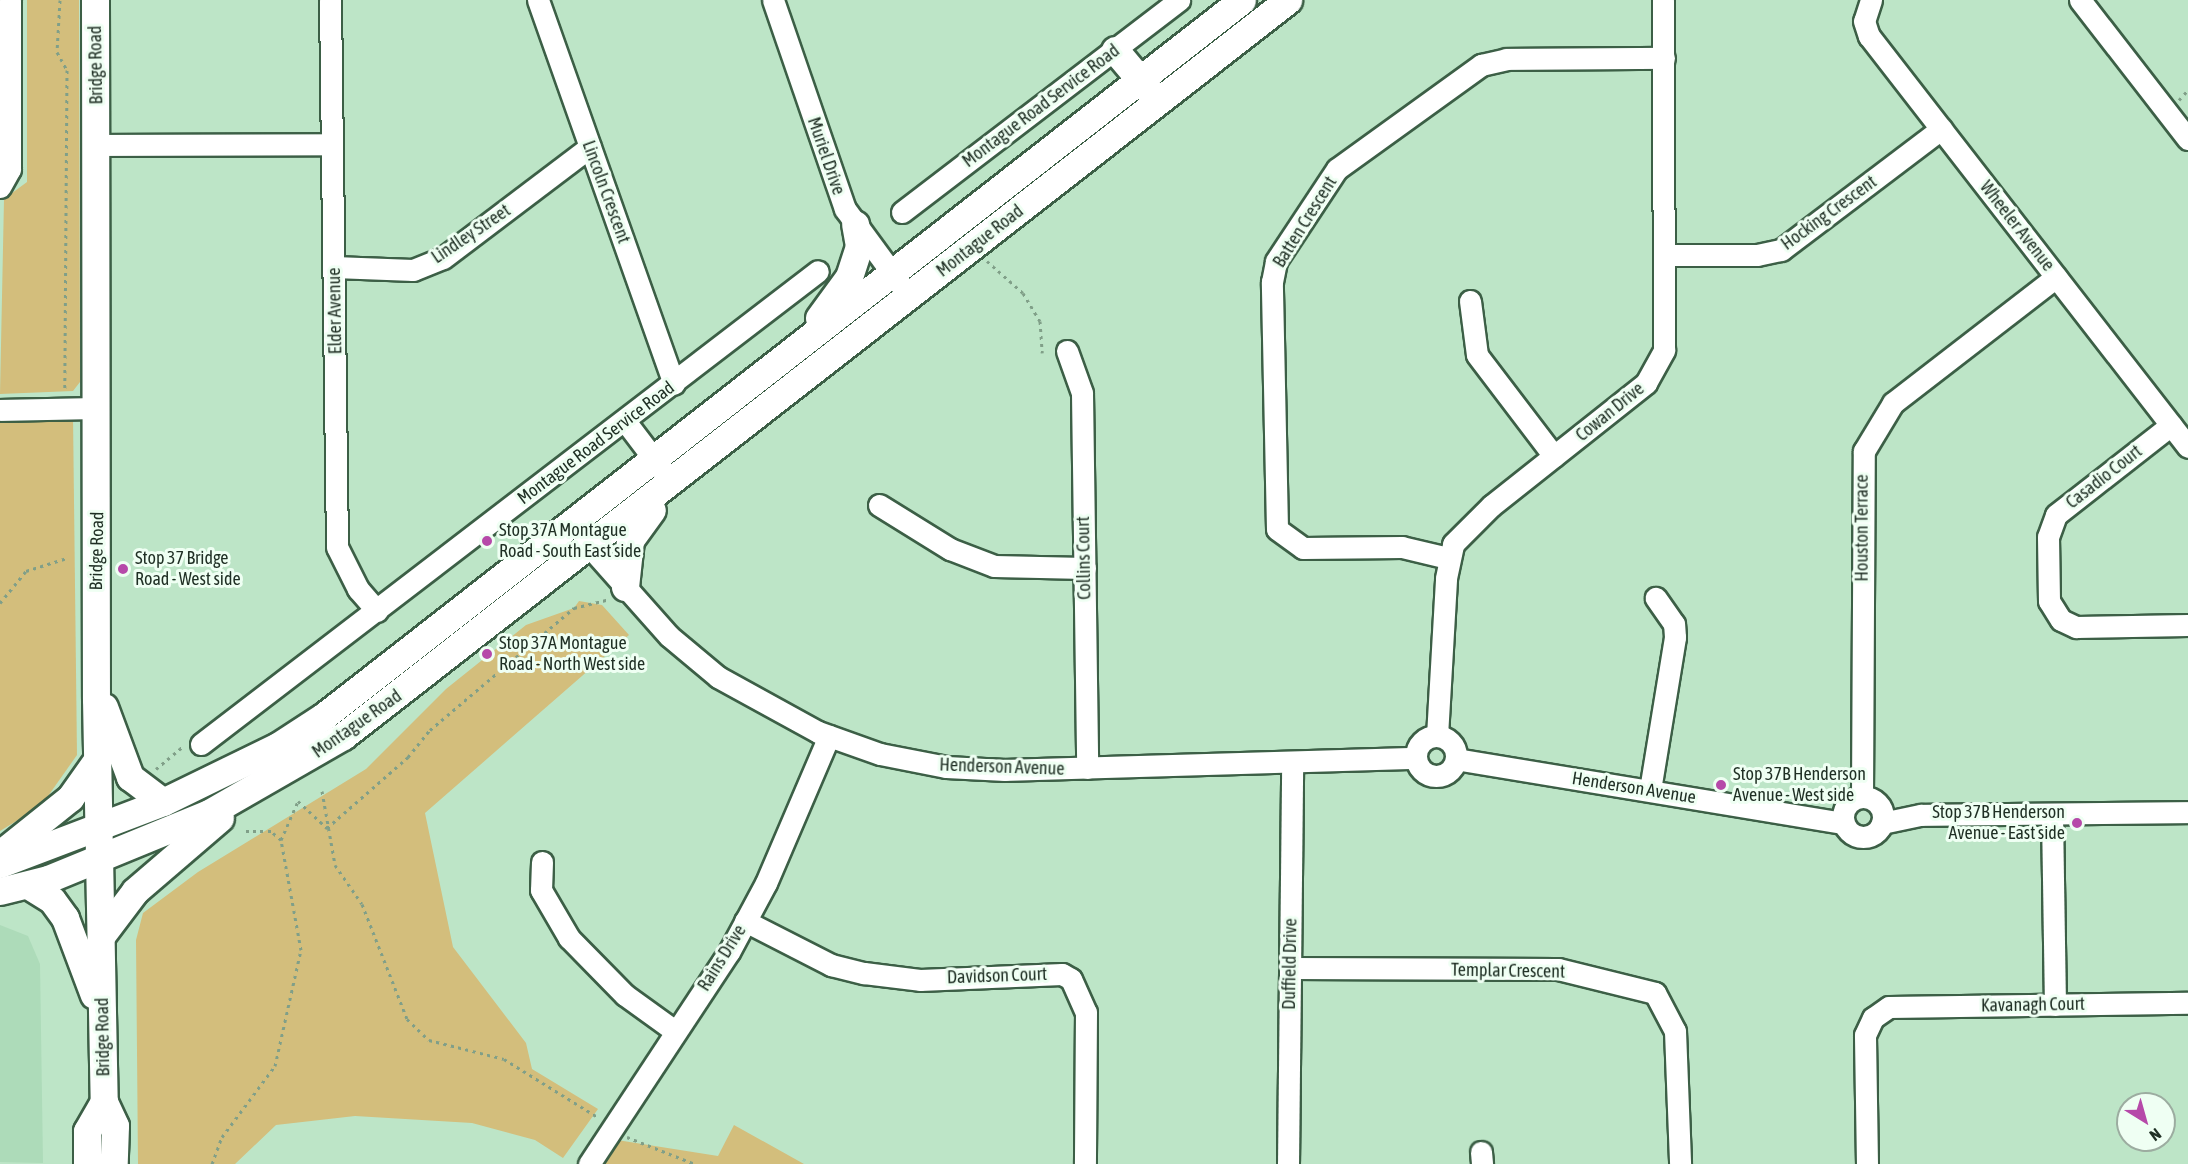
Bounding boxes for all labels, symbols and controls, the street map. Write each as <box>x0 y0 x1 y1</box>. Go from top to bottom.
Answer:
street label: Bridge Road <box>85 25 107 105</box>
street label: Montague Road Service Road <box>958 40 1124 172</box>
street label: Muriel Drive <box>803 114 849 198</box>
street label: Lincoln Crescent <box>577 138 635 246</box>
street label: Hocking Crescent <box>1777 171 1881 255</box>
street label: Batten Crescent <box>1269 173 1341 271</box>
street label: Wheeler Avenue <box>1975 177 2059 275</box>
street label: Lindley Street <box>428 200 514 268</box>
street label: Montague Road <box>932 200 1028 282</box>
street label: Elder Avenue <box>323 268 347 354</box>
street label: Montague Road Service Road <box>513 377 679 509</box>
street label: Cowan Drive <box>1572 378 1648 446</box>
street label: Casadio Court <box>2062 441 2146 513</box>
street label: Houston Terrace <box>1851 474 1873 582</box>
street label: Bridge Road <box>86 511 108 591</box>
street label: Collins Court <box>1072 516 1096 600</box>
place label: Stop 37A Montague Road - South East side <box>499 520 641 562</box>
marker: Stop 37A Montague Road - South East side <box>480 534 494 548</box>
place label: Stop 37 Bridge Road - West side <box>135 548 241 590</box>
marker: Stop 37 Bridge Road - West side <box>116 562 130 576</box>
place label: Stop 37A Montague Road - North West side <box>499 633 645 676</box>
marker: Stop 37A Montague Road - North West side <box>480 647 494 661</box>
street label: Montague Road <box>308 685 406 763</box>
street label: Henderson Avenue <box>939 754 1065 780</box>
place label: Stop 37B Henderson Avenue - West side <box>1733 764 1866 806</box>
street label: Henderson Avenue <box>1570 768 1698 808</box>
marker: Stop 37B Henderson Avenue - West side <box>1714 778 1728 792</box>
place label: Stop 37B Henderson Avenue - East side <box>1932 802 2065 844</box>
marker: Stop 37B Henderson Avenue - East side <box>2070 816 2084 830</box>
street label: Duffield Drive <box>1278 918 1302 1010</box>
street label: Rains Drive <box>693 921 751 995</box>
street label: Templar Crescent <box>1451 959 1565 983</box>
street label: Davidson Court <box>947 963 1047 989</box>
street label: Kavanagh Court <box>1981 993 2085 1017</box>
street label: Bridge Road <box>92 997 114 1077</box>
north arrow <box>2116 1092 2176 1152</box>
text: N <box>2146 1125 2165 1145</box>

